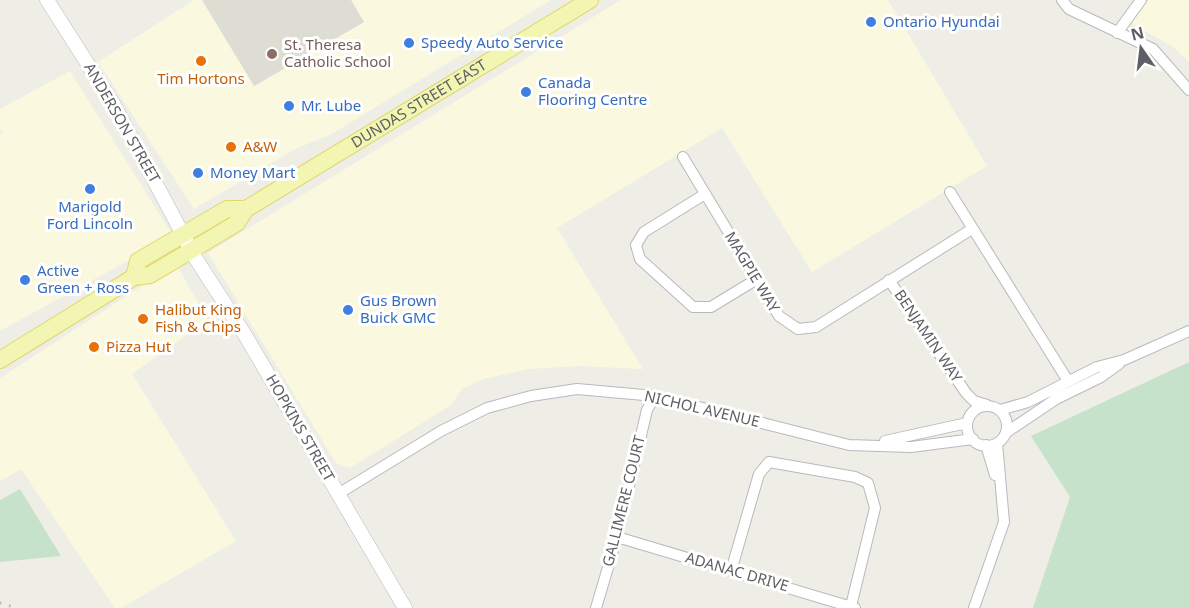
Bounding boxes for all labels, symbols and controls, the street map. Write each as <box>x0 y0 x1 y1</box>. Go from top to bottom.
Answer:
place label: Ontario Hyundai <box>883 11 1000 31</box>
marker: Ontario Hyundai <box>864 15 878 29</box>
north arrow <box>1111 18 1171 78</box>
text: N <box>1128 21 1146 46</box>
place label: Speedy Auto Service <box>421 32 563 52</box>
place label: St. Theresa Catholic School <box>284 34 391 71</box>
marker: Speedy Auto Service <box>402 36 416 50</box>
marker: St. Theresa Catholic School <box>265 47 279 61</box>
marker: Tim Hortons <box>194 54 208 68</box>
street label: DUNDAS STREET EAST <box>347 54 490 152</box>
street label: ANDERSON STREET <box>80 59 166 187</box>
place label: Tim Hortons <box>157 68 245 88</box>
place label: Canada Flooring Centre <box>538 72 647 109</box>
marker: Canada Flooring Centre <box>519 85 533 99</box>
place label: Mr. Lube <box>301 95 361 115</box>
marker: Mr. Lube <box>282 99 296 113</box>
place label: A&W <box>243 136 277 156</box>
marker: A&W <box>224 140 238 154</box>
place label: Money Mart <box>210 162 296 182</box>
marker: Money Mart <box>191 166 205 180</box>
marker: Marigold Ford Lincoln <box>83 182 97 196</box>
place label: Marigold Ford Lincoln <box>47 196 133 233</box>
street label: MAGPIE WAY <box>721 227 785 316</box>
place label: Active Green + Ross <box>37 260 129 297</box>
marker: Active Green + Ross <box>18 273 32 287</box>
street label: BENJAMIN WAY <box>890 285 968 386</box>
place label: Gus Brown Buick GMC <box>360 290 437 327</box>
place label: Halibut King Fish & Chips <box>155 299 242 336</box>
marker: Gus Brown Buick GMC <box>341 303 355 317</box>
marker: Halibut King Fish & Chips <box>136 312 150 326</box>
place label: Pizza Hut <box>106 336 172 356</box>
marker: Pizza Hut <box>87 340 101 354</box>
street label: HOPKINS STREET <box>262 370 340 485</box>
street label: NICHOL AVENUE <box>643 385 762 431</box>
street label: GALLIMERE COURT <box>597 433 649 568</box>
street label: ADANAC DRIVE <box>683 547 791 595</box>

